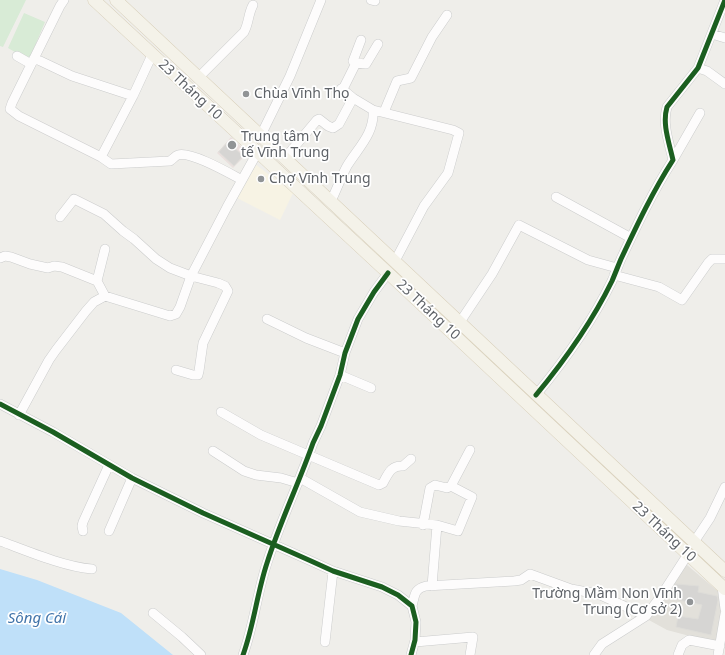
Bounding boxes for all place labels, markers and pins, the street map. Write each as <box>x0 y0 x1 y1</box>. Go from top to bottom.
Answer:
place label: Chùa Vĩnh Thọ <box>254 86 350 102</box>
marker: Chùa Vĩnh Thọ <box>241 89 251 99</box>
place label: Trung tâm Y tế Vĩnh Trung <box>241 129 329 162</box>
marker: Trung tâm Y tế Vĩnh Trung <box>226 139 238 151</box>
place label: Chợ Vĩnh Trung <box>269 171 370 187</box>
marker: Chợ Vĩnh Trung <box>256 174 266 184</box>
place label: Trường Mầm Non Vĩnh Trung (Cơ sở 2) <box>532 586 682 618</box>
marker: Trường Mầm Non Vĩnh Trung (Cơ sở 2) <box>685 597 695 607</box>

